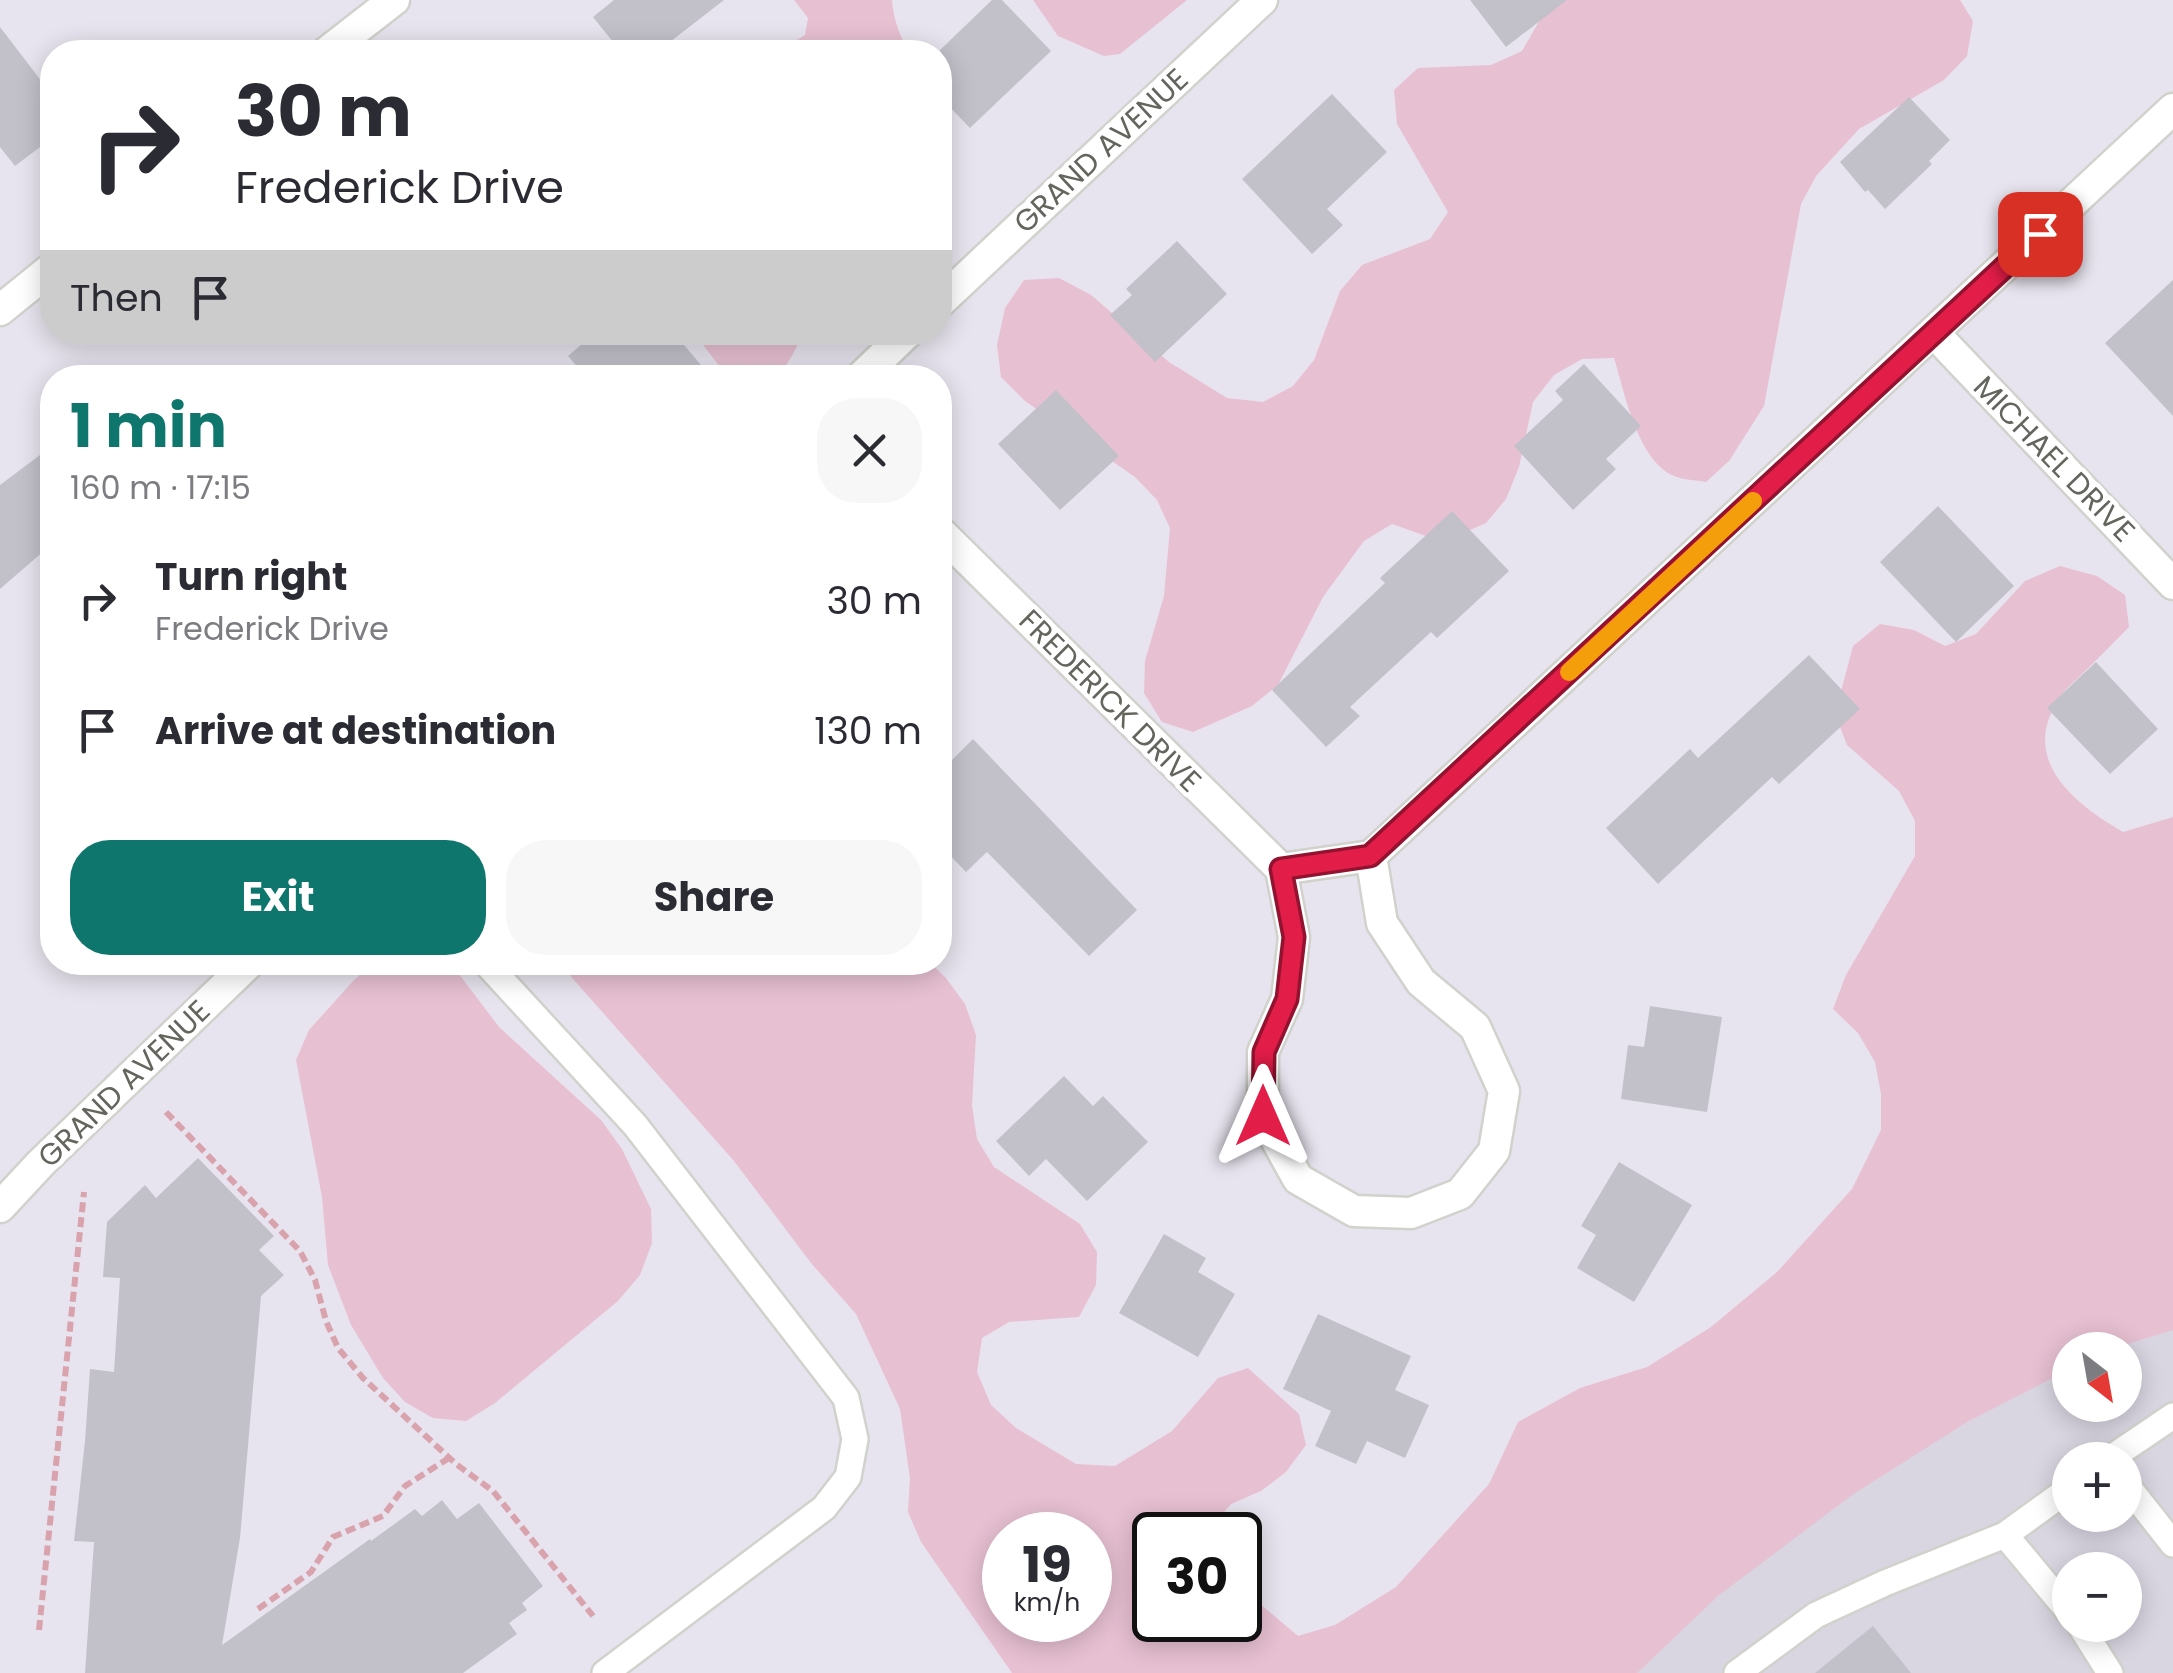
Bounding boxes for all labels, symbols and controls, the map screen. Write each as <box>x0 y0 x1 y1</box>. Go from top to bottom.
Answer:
street label: GRAND AVENUE <box>1004 58 1198 243</box>
text: 30 m <box>235 62 412 161</box>
icon: right <box>70 80 200 210</box>
text: Frederick Drive <box>235 156 564 219</box>
pin <box>1998 192 2083 277</box>
icon: arrive <box>2013 207 2068 262</box>
icon: arrive <box>183 270 238 325</box>
text: Then <box>70 271 163 324</box>
street label: MICHAEL DRIVE <box>1964 366 2145 551</box>
text: 1 min <box>70 384 227 468</box>
button: close <box>817 398 922 503</box>
text: 160 m · 17:15 <box>70 465 251 510</box>
text: Turn right <box>155 550 347 603</box>
icon: right <box>70 573 125 628</box>
text: 30 m <box>826 574 922 627</box>
street label: FREDERICK DRIVE <box>1009 600 1211 802</box>
text: Frederick Drive <box>155 606 389 651</box>
icon: arrive <box>70 703 125 758</box>
text: Arrive at destination <box>155 704 556 757</box>
text: 130 m <box>814 704 922 757</box>
button: Exit <box>70 840 486 955</box>
button: Share <box>506 840 922 955</box>
street label: GRAND AVENUE <box>28 990 219 1177</box>
position arrow <box>1211 1064 1315 1168</box>
north arrow <box>2052 1332 2142 1422</box>
map controls <box>2052 1332 2142 1642</box>
button: + <box>2052 1442 2142 1532</box>
speed limit sign: 30 <box>1132 1512 1262 1642</box>
text: 19 <box>1022 1529 1072 1600</box>
button: − <box>2052 1552 2142 1642</box>
text: km/h <box>1014 1585 1080 1620</box>

